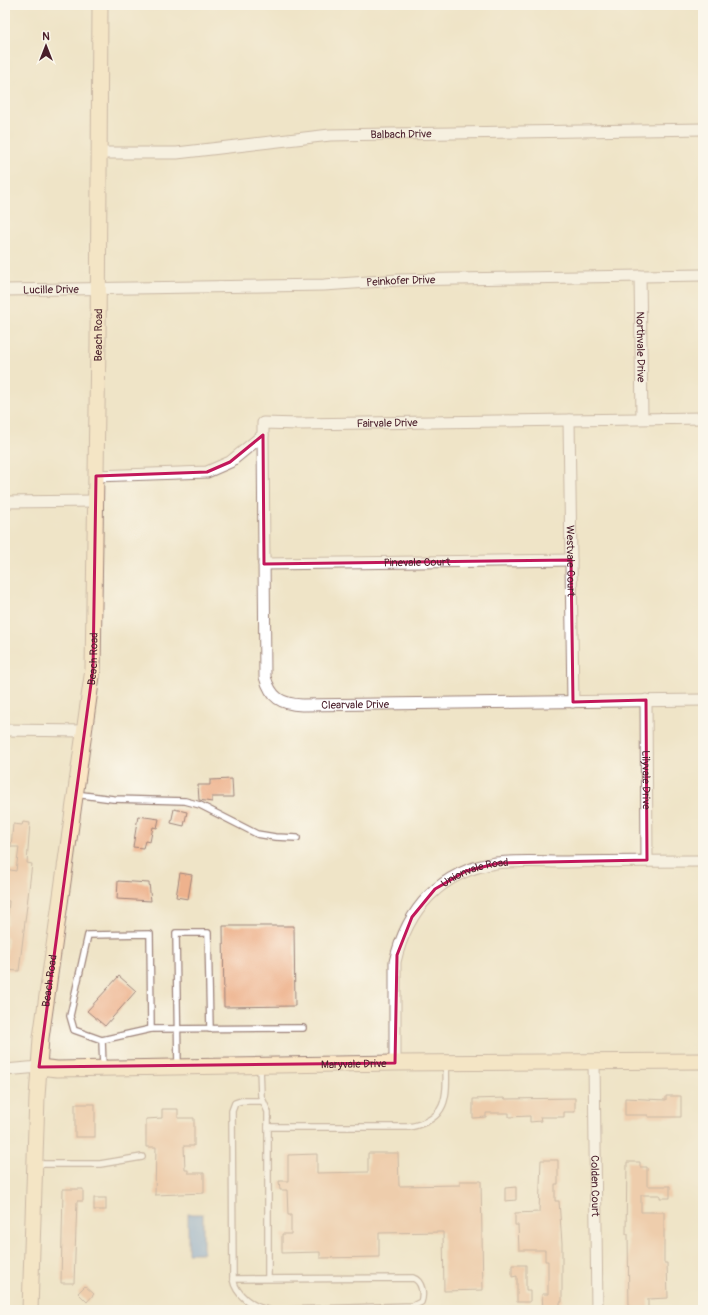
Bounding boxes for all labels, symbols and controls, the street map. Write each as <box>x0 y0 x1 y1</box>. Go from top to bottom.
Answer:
north arrow <box>26 26 66 66</box>
text: N <box>42 30 50 43</box>
street label: Balbach Drive <box>370 127 432 141</box>
street label: Peinkofer Drive <box>366 273 436 289</box>
street label: Lucille Drive <box>23 283 80 297</box>
street label: Beach Road <box>92 309 105 361</box>
street label: Northvale Drive <box>634 311 648 383</box>
street label: Fairvale Drive <box>357 416 418 430</box>
street label: Westvale Court <box>563 525 578 597</box>
street label: Pinevale Court <box>384 556 451 569</box>
street label: Beach Road <box>85 632 101 686</box>
street label: Clearvale Drive <box>321 698 390 712</box>
street label: Lilyvale Drive <box>639 750 653 810</box>
street label: Unionvale Road <box>439 856 509 890</box>
street label: Beach Road <box>39 954 60 1008</box>
street label: Maryvale Drive <box>321 1057 387 1071</box>
street label: Colden Court <box>588 1155 602 1217</box>

